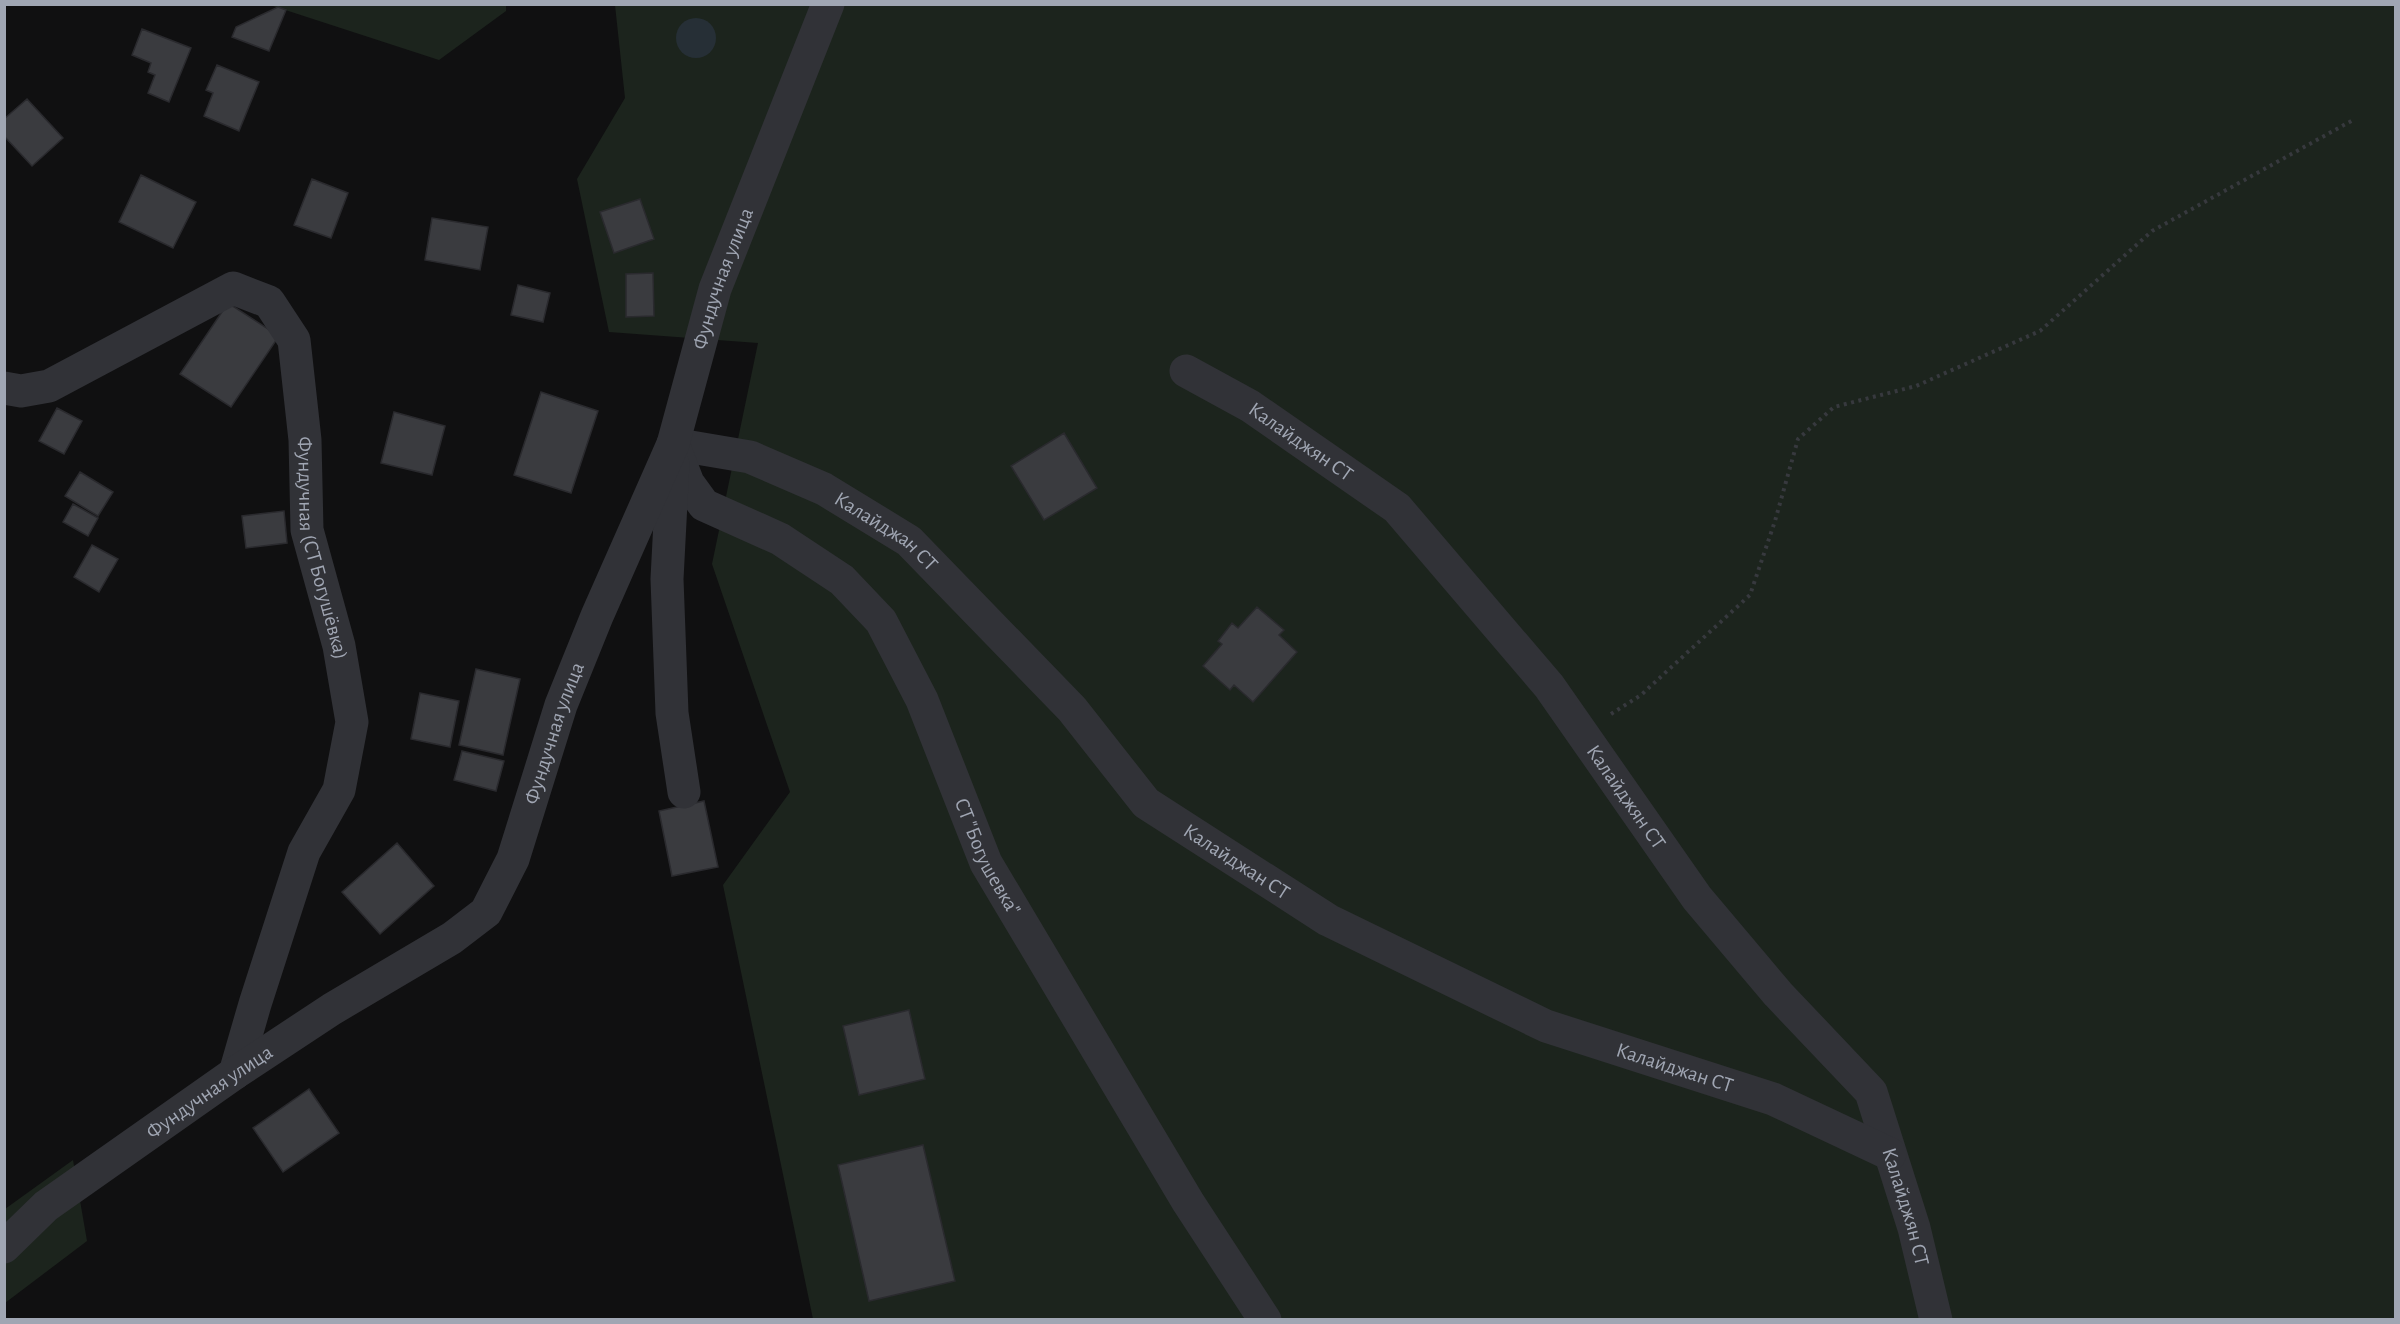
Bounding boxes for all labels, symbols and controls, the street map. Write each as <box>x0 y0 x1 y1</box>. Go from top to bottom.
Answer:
street label: Фундучная улица <box>689 204 757 352</box>
street label: Калайджян СТ <box>1245 398 1357 485</box>
street label: Фундучная (СТ Богушёвка) <box>294 436 351 661</box>
street label: Калайджан СТ <box>831 488 942 575</box>
street label: Фундучная улица <box>521 659 588 807</box>
street label: Калайджян СТ <box>1582 741 1669 853</box>
street label: СТ "Богушевка" <box>951 795 1025 919</box>
street label: Калайджан СТ <box>1180 820 1293 904</box>
street label: Калайджан СТ <box>1613 1039 1736 1096</box>
street label: Фундучная улица <box>142 1041 277 1143</box>
street label: Калайджян СТ <box>1878 1145 1933 1268</box>

